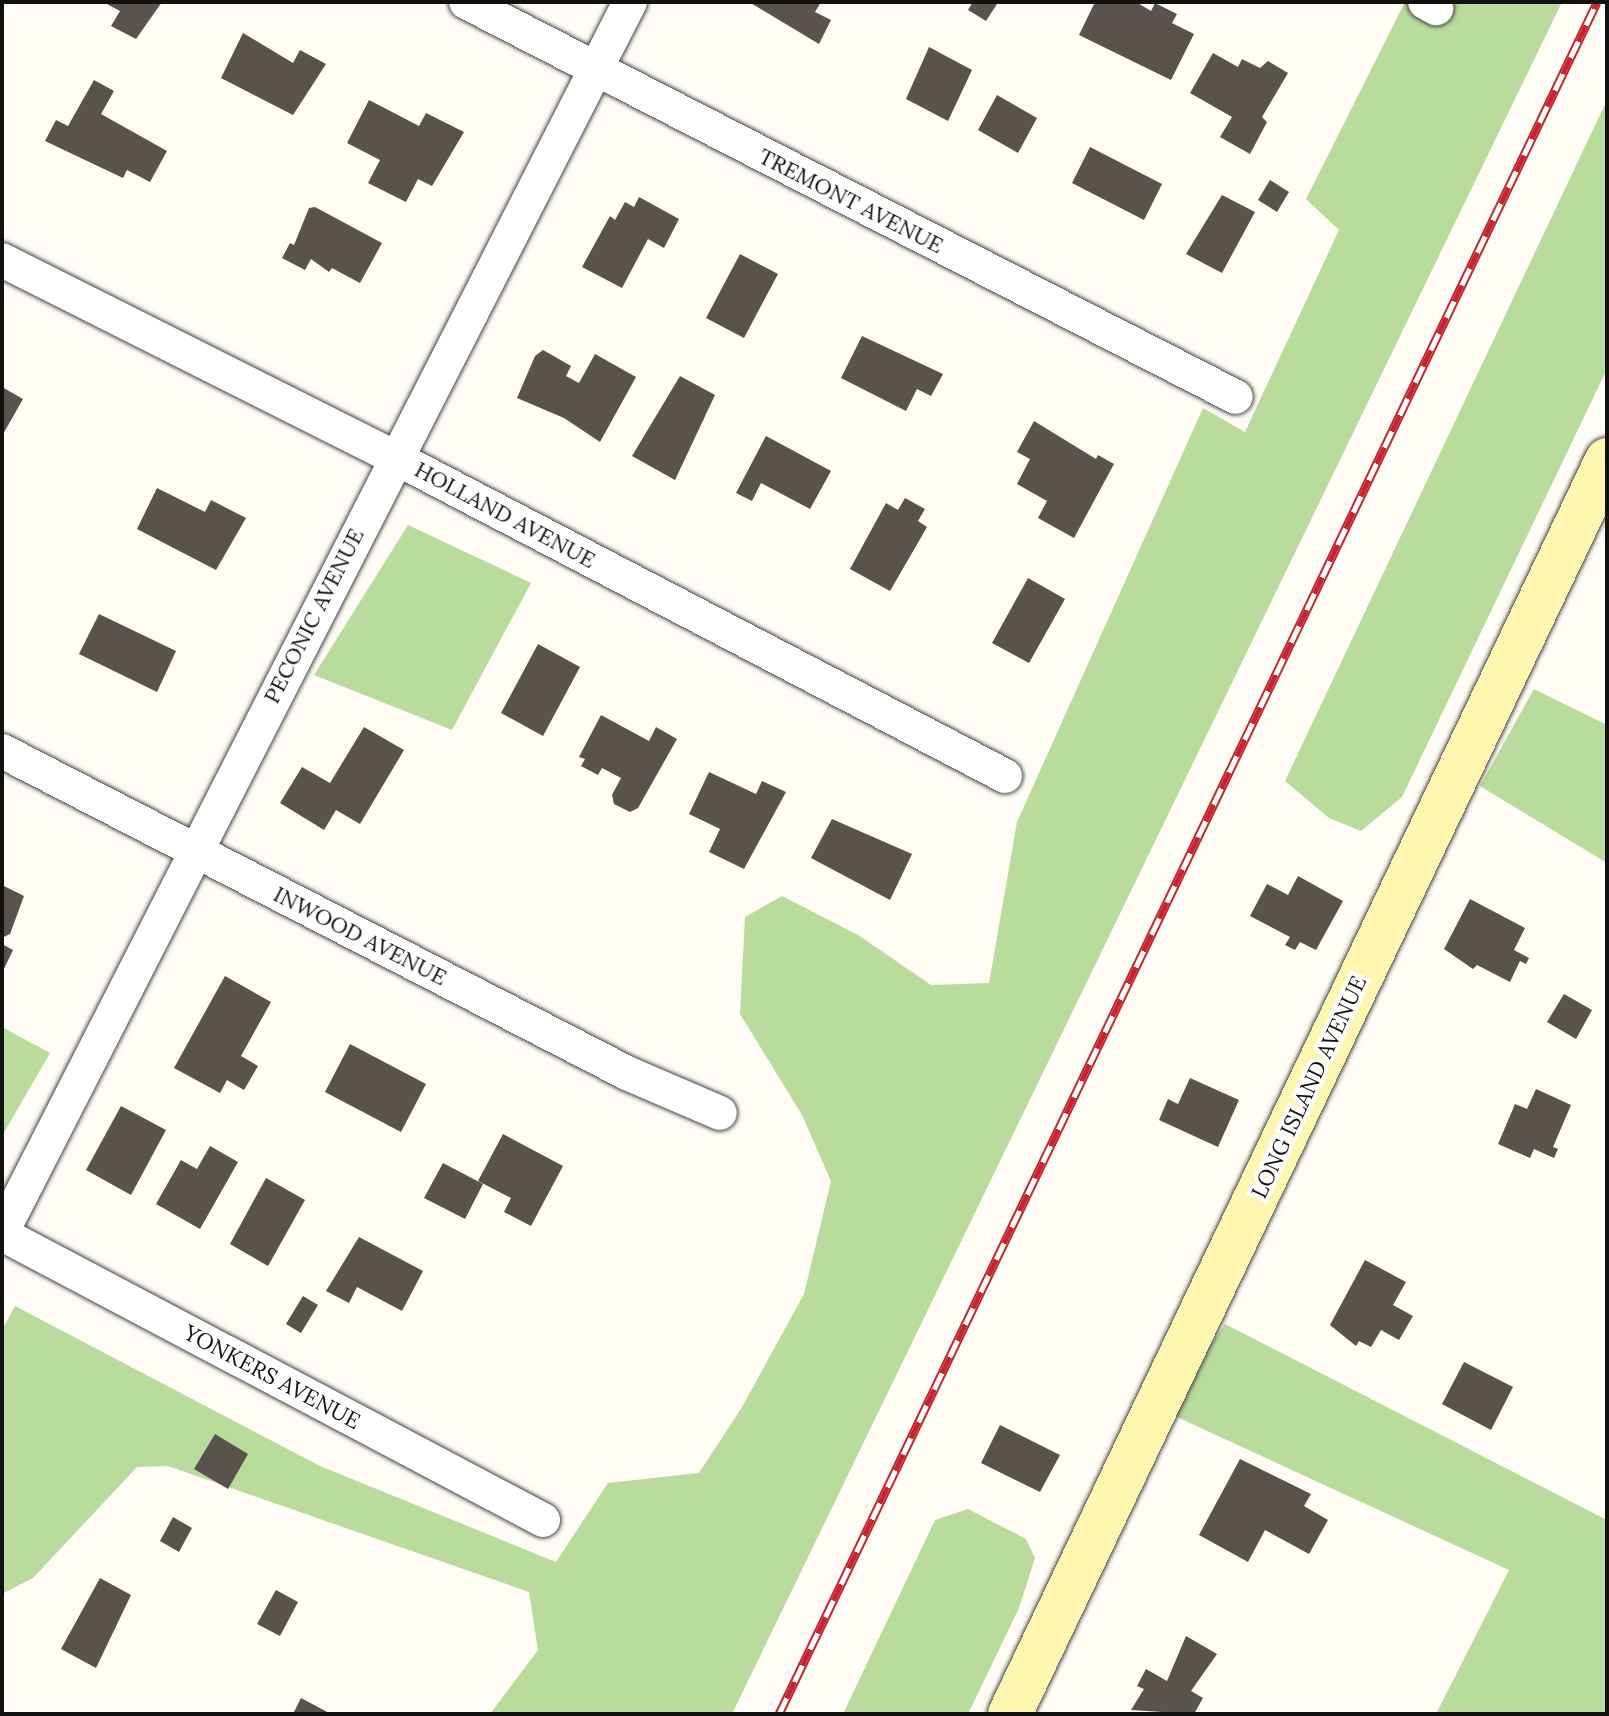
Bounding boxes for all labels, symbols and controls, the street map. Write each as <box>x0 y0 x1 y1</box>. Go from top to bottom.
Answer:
street label: TREMONT AVENUE <box>754 143 948 259</box>
street label: HOLLAND AVENUE <box>410 456 600 574</box>
street label: PECONIC AVENUE <box>259 524 369 708</box>
street label: INWOOD AVENUE <box>269 881 451 991</box>
street label: LONG ISLAND AVENUE <box>1246 972 1372 1202</box>
street label: YONKERS AVENUE <box>179 1319 365 1435</box>

